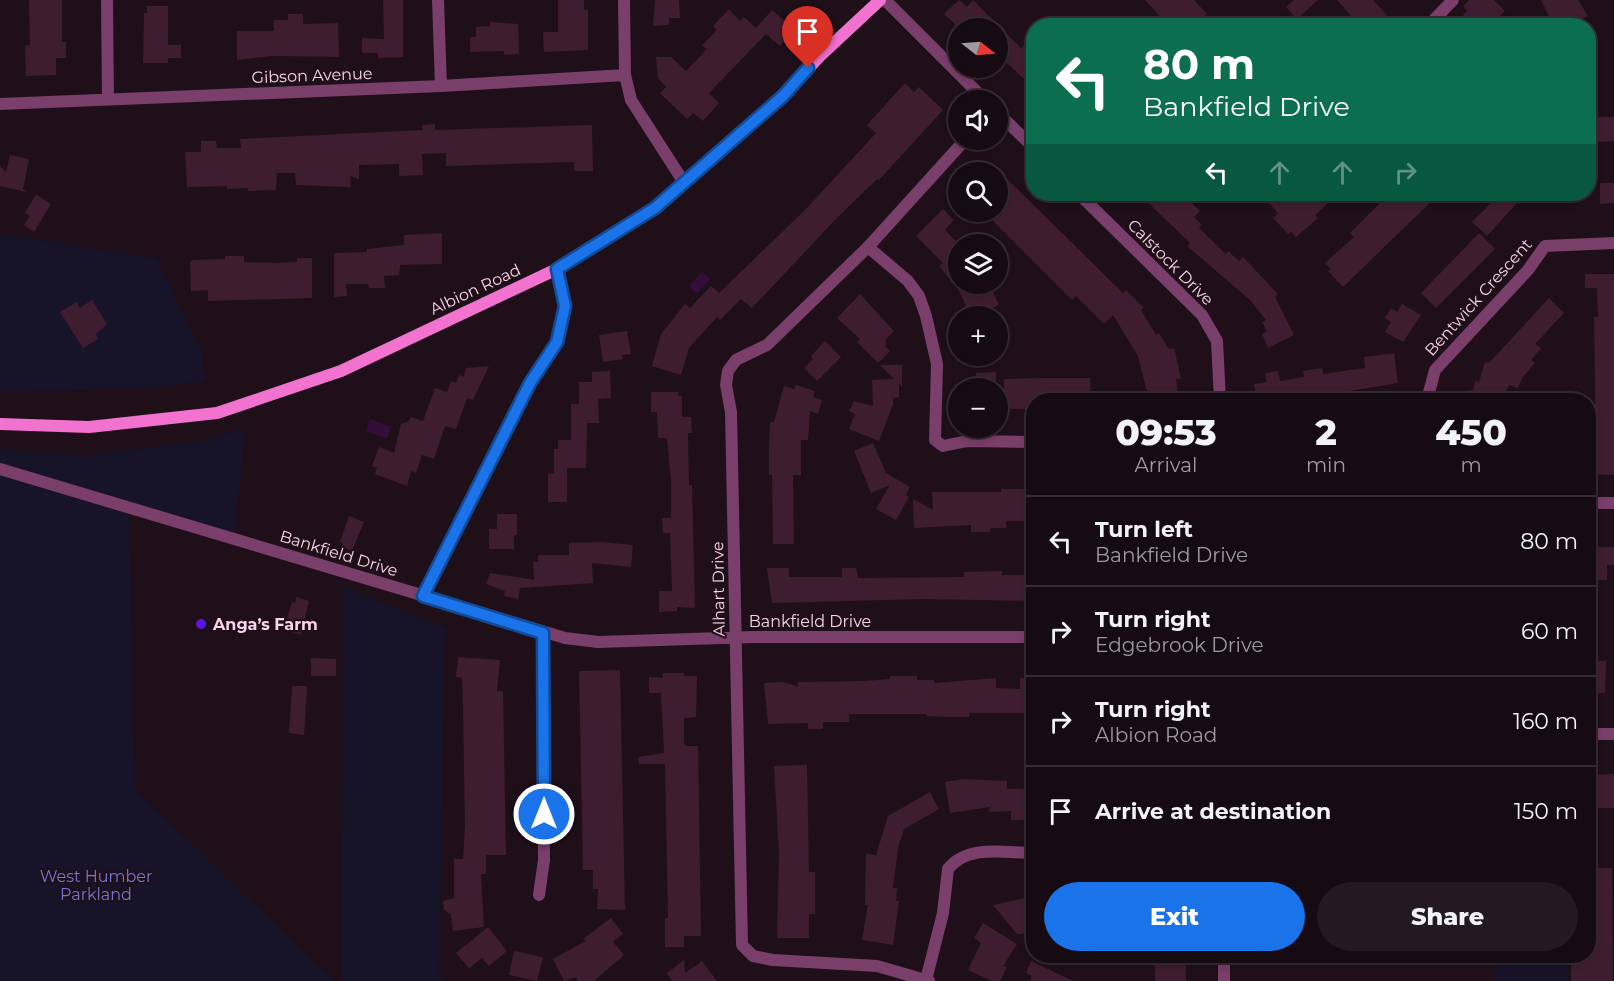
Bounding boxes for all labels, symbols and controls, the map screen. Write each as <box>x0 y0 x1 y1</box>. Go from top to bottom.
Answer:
pin <box>782 6 833 68</box>
icon: arrive <box>791 15 824 48</box>
north arrow <box>948 18 1008 78</box>
map controls <box>948 18 1008 438</box>
text: 80 m <box>1143 38 1255 90</box>
icon: left <box>1044 42 1122 120</box>
street label: Gibson Avenue <box>251 64 373 87</box>
button: sound <box>948 90 1008 150</box>
text: Bankfield Drive <box>1143 90 1350 123</box>
icon: left <box>1200 156 1233 189</box>
icon: ahead <box>1263 156 1296 189</box>
icon: ahead <box>1326 156 1359 189</box>
icon: right <box>1389 156 1422 189</box>
button: search <box>948 162 1008 222</box>
street label: Calstock Drive <box>1124 215 1218 309</box>
button: layers <box>948 234 1008 294</box>
street label: Bentwick Crescent <box>1421 235 1536 360</box>
street label: Albion Road <box>427 260 524 319</box>
button: + <box>948 306 1008 366</box>
button: − <box>948 378 1008 438</box>
text: 09:53 <box>1115 410 1217 454</box>
text: 2 <box>1315 410 1337 454</box>
text: 450 <box>1435 410 1507 454</box>
text: Arrival <box>1134 453 1197 477</box>
text: min <box>1306 453 1346 477</box>
text: m <box>1460 453 1482 477</box>
text: Turn left <box>1095 516 1193 543</box>
icon: left <box>1044 525 1077 558</box>
street label: Bankfield Drive <box>277 526 400 580</box>
text: 80 m <box>1520 528 1578 555</box>
street label: Alhart Drive <box>708 541 729 637</box>
text: Bankfield Drive <box>1095 543 1248 567</box>
text: Turn right <box>1095 606 1210 633</box>
street label: Bankfield Drive <box>749 612 871 631</box>
place label: Anga’s Farm <box>212 615 318 634</box>
icon: right <box>1044 615 1077 648</box>
marker: Anga’s Farm <box>194 617 208 631</box>
text: 60 m <box>1521 618 1578 645</box>
text: Edgebrook Drive <box>1095 633 1264 657</box>
text: Turn right <box>1095 696 1210 723</box>
icon: right <box>1044 705 1077 738</box>
text: 160 m <box>1513 708 1578 735</box>
text: Albion Road <box>1095 723 1217 747</box>
position arrow <box>512 782 576 846</box>
icon: arrive <box>1044 795 1077 828</box>
text: Arrive at destination <box>1095 798 1331 825</box>
text: 150 m <box>1514 798 1578 825</box>
park label: West Humber Parkland <box>40 867 152 904</box>
button: Exit <box>1044 882 1305 951</box>
button: Share <box>1317 882 1578 951</box>

